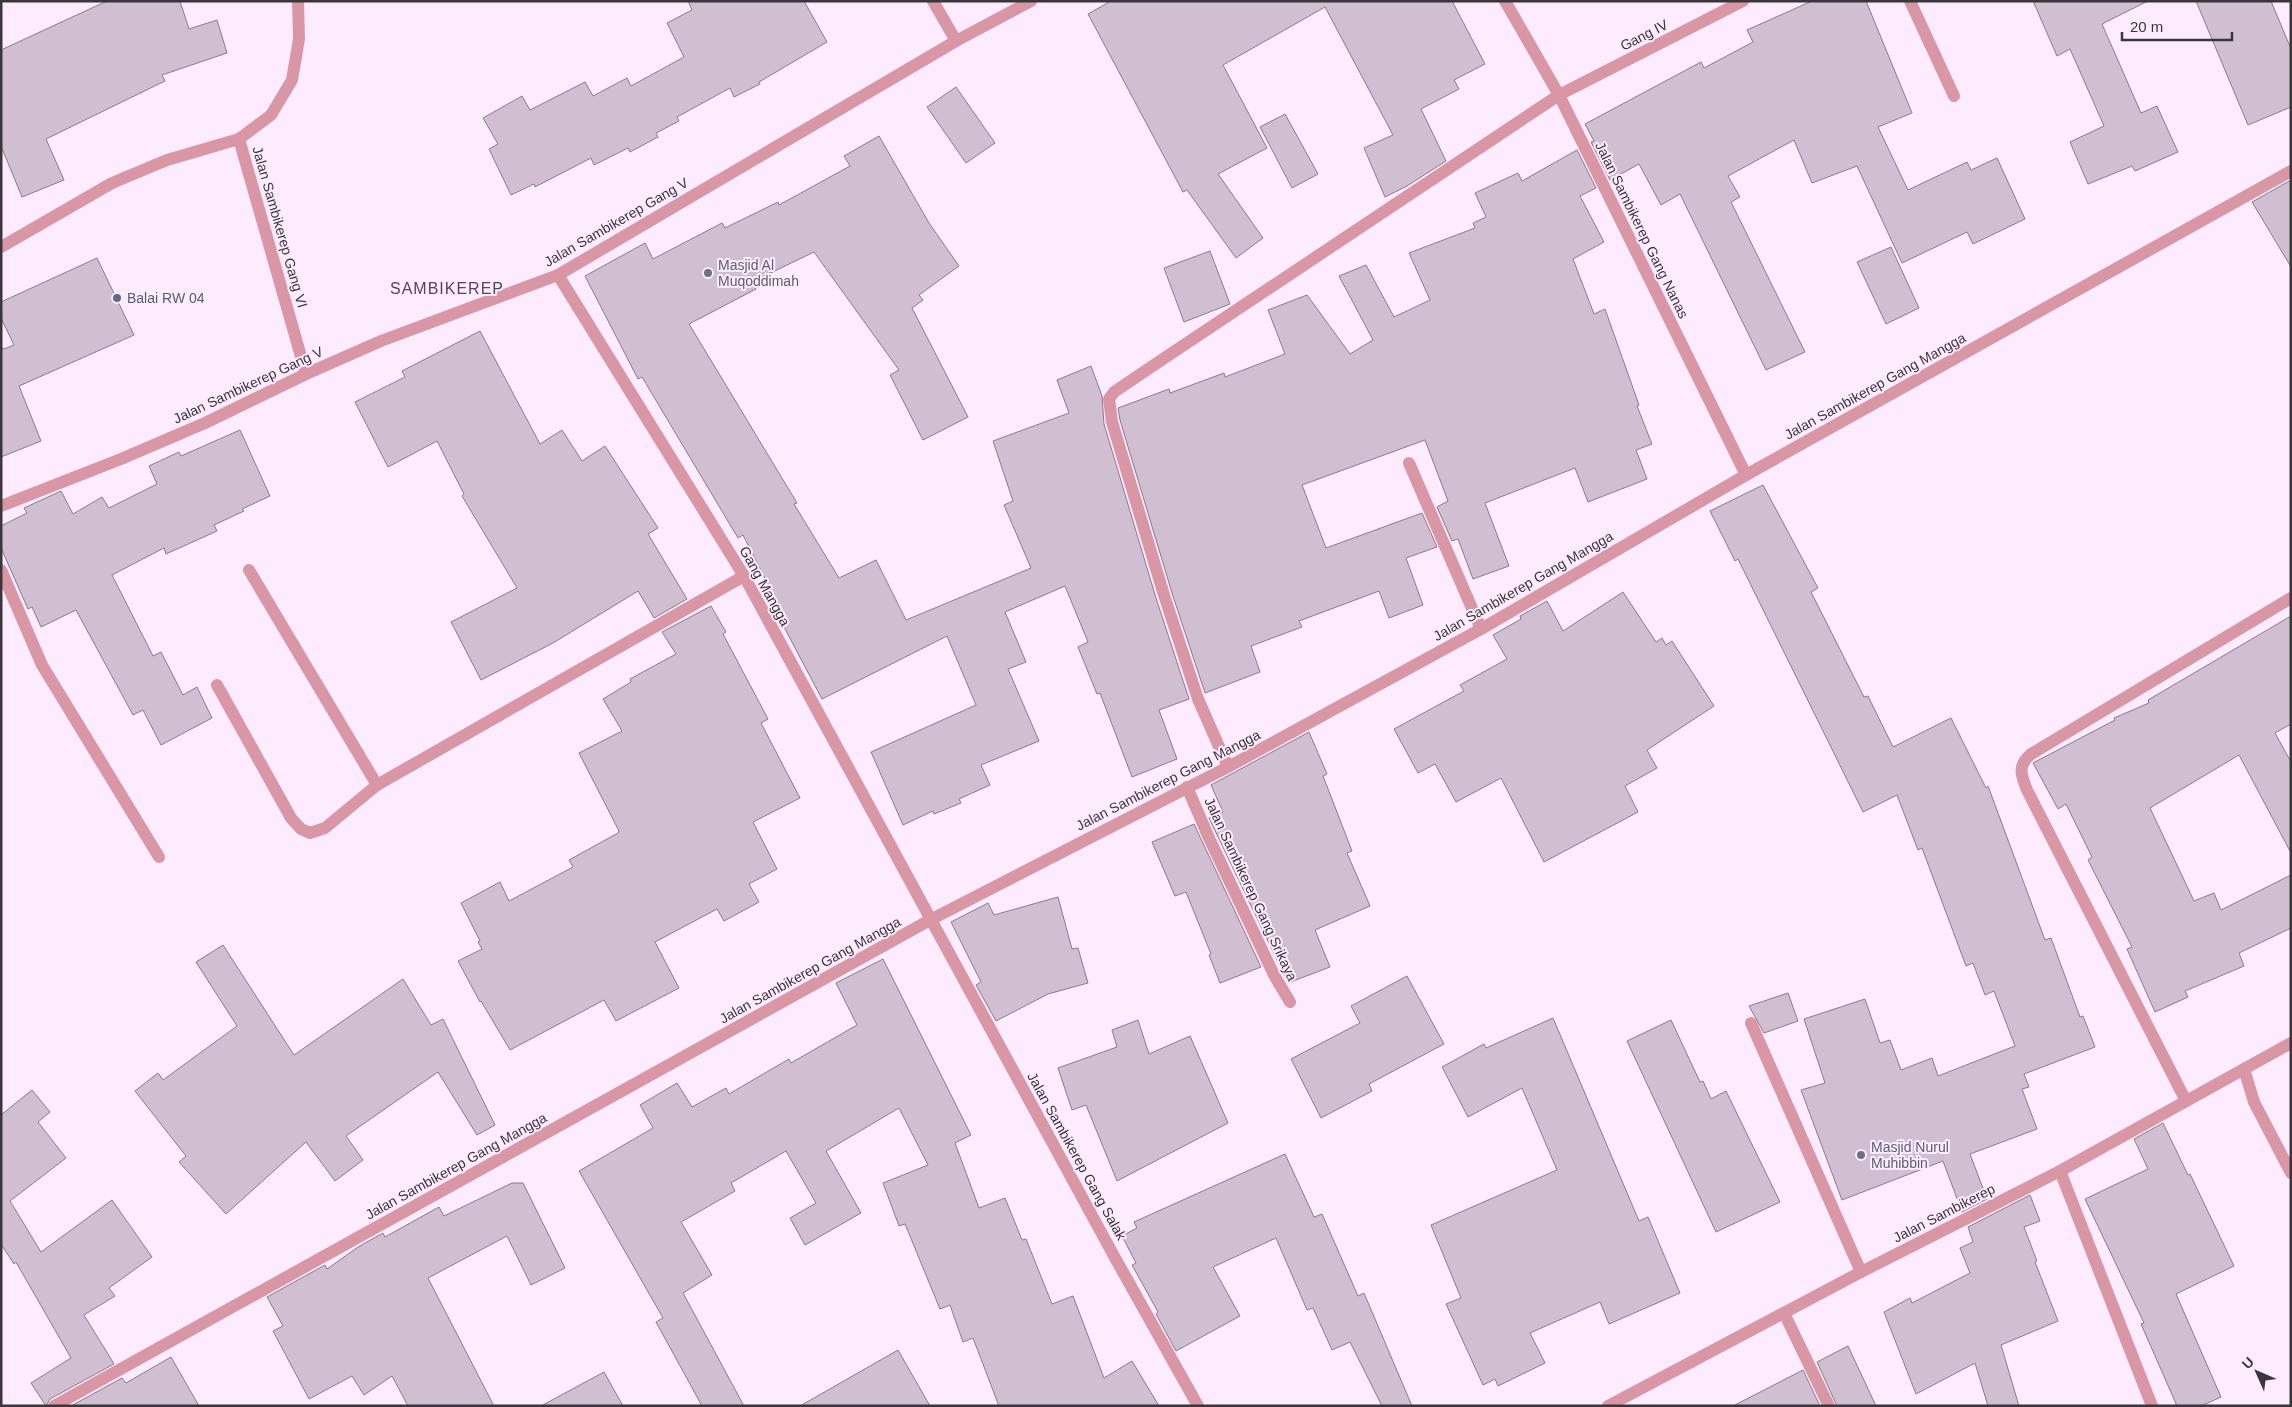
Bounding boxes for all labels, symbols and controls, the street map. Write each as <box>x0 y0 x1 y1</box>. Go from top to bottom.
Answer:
scale bar <box>2122 10 2232 42</box>
street label: Gang IV <box>1617 16 1671 54</box>
text: 20 m <box>2130 18 2163 35</box>
street label: Jalan Sambikerep Gang Nanas <box>1592 139 1692 321</box>
street label: Jalan Sambikerep Gang VI <box>249 144 311 310</box>
street label: Jalan Sambikerep Gang V <box>541 174 691 270</box>
place label: Masjid Al Muqoddimah <box>718 257 799 289</box>
marker: Masjid Al Muqoddimah <box>702 267 714 279</box>
district label: SAMBIKEREP <box>390 280 504 297</box>
place label: Balai RW 04 <box>127 290 205 306</box>
marker: Balai RW 04 <box>111 292 123 304</box>
street label: Jalan Sambikerep Gang Mangga <box>1782 329 1969 443</box>
street label: Jalan Sambikerep Gang V <box>171 343 326 427</box>
street label: Jalan Sambikerep Gang Mangga <box>1430 528 1616 644</box>
street label: Gang Mangga <box>736 543 794 629</box>
street label: Jalan Sambikerep Gang Mangga <box>1073 726 1263 834</box>
street label: Jalan Sambikerep Gang Srikaya <box>1201 795 1301 984</box>
street label: Jalan Sambikerep Gang Mangga <box>717 913 904 1027</box>
street label: Jalan Sambikerep Gang Salak <box>1024 1069 1130 1243</box>
street label: Jalan Sambikerep Gang Mangga <box>363 1109 550 1223</box>
place label: Masjid Nurul Muhibbin <box>1871 1139 1949 1171</box>
marker: Masjid Nurul Muhibbin <box>1855 1149 1867 1161</box>
street label: Jalan Sambikerep <box>1890 1180 1998 1246</box>
north arrow <box>2232 1347 2282 1397</box>
text: U <box>2239 1354 2257 1372</box>

